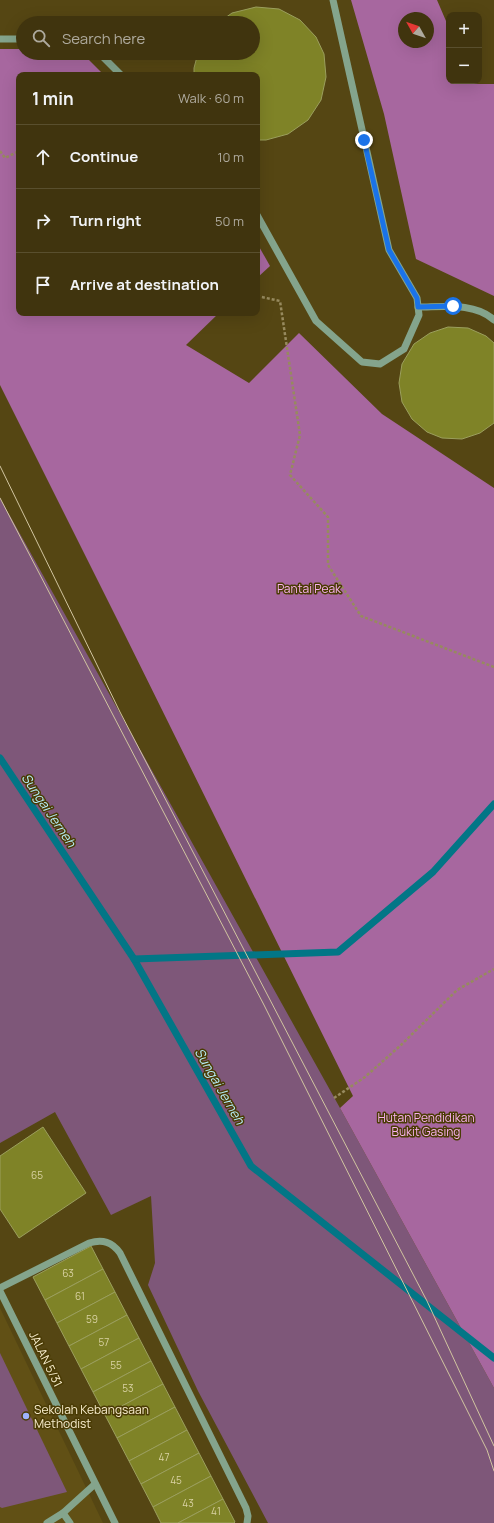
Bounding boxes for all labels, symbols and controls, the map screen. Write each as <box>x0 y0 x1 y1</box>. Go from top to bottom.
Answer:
north arrow <box>398 12 434 48</box>
map controls <box>446 12 482 84</box>
button: + <box>446 12 482 48</box>
search box <box>16 16 260 60</box>
icon: search <box>30 27 52 49</box>
text: Search here <box>62 28 145 49</box>
button: − <box>446 48 482 84</box>
text: 1 min <box>32 87 74 110</box>
text: Walk · 60 m <box>178 89 244 107</box>
route end <box>355 131 373 149</box>
icon: ahead <box>32 146 54 168</box>
text: Continue <box>70 146 138 167</box>
text: 10 m <box>217 148 244 166</box>
icon: right <box>32 210 54 232</box>
text: Turn right <box>70 210 141 231</box>
text: 50 m <box>215 212 244 230</box>
icon: arrive <box>32 274 54 296</box>
text: Arrive at destination <box>70 274 219 295</box>
route start <box>444 297 462 315</box>
park label: Pantai Peak <box>277 580 342 597</box>
water label: Sungai Jerneh <box>18 770 81 851</box>
water label: Sungai Jerneh <box>191 1045 250 1129</box>
park label: Hutan Pendidikan Bukit Gasing <box>377 1109 475 1140</box>
house number: 65 <box>31 1168 43 1182</box>
house number: 63 <box>62 1266 74 1280</box>
house number: 61 <box>75 1289 85 1303</box>
house number: 59 <box>86 1312 98 1326</box>
street label: JALAN 5/31 <box>25 1328 67 1390</box>
house number: 57 <box>99 1335 109 1349</box>
house number: 55 <box>110 1358 122 1372</box>
house number: 53 <box>122 1381 134 1395</box>
place label: Sekolah Kebangsaan Methodist <box>34 1401 149 1432</box>
marker: Sekolah Kebangsaan Methodist <box>21 1411 31 1421</box>
house number: 47 <box>159 1450 169 1464</box>
house number: 45 <box>170 1473 182 1487</box>
house number: 43 <box>182 1496 194 1510</box>
house number: 41 <box>211 1504 221 1518</box>

